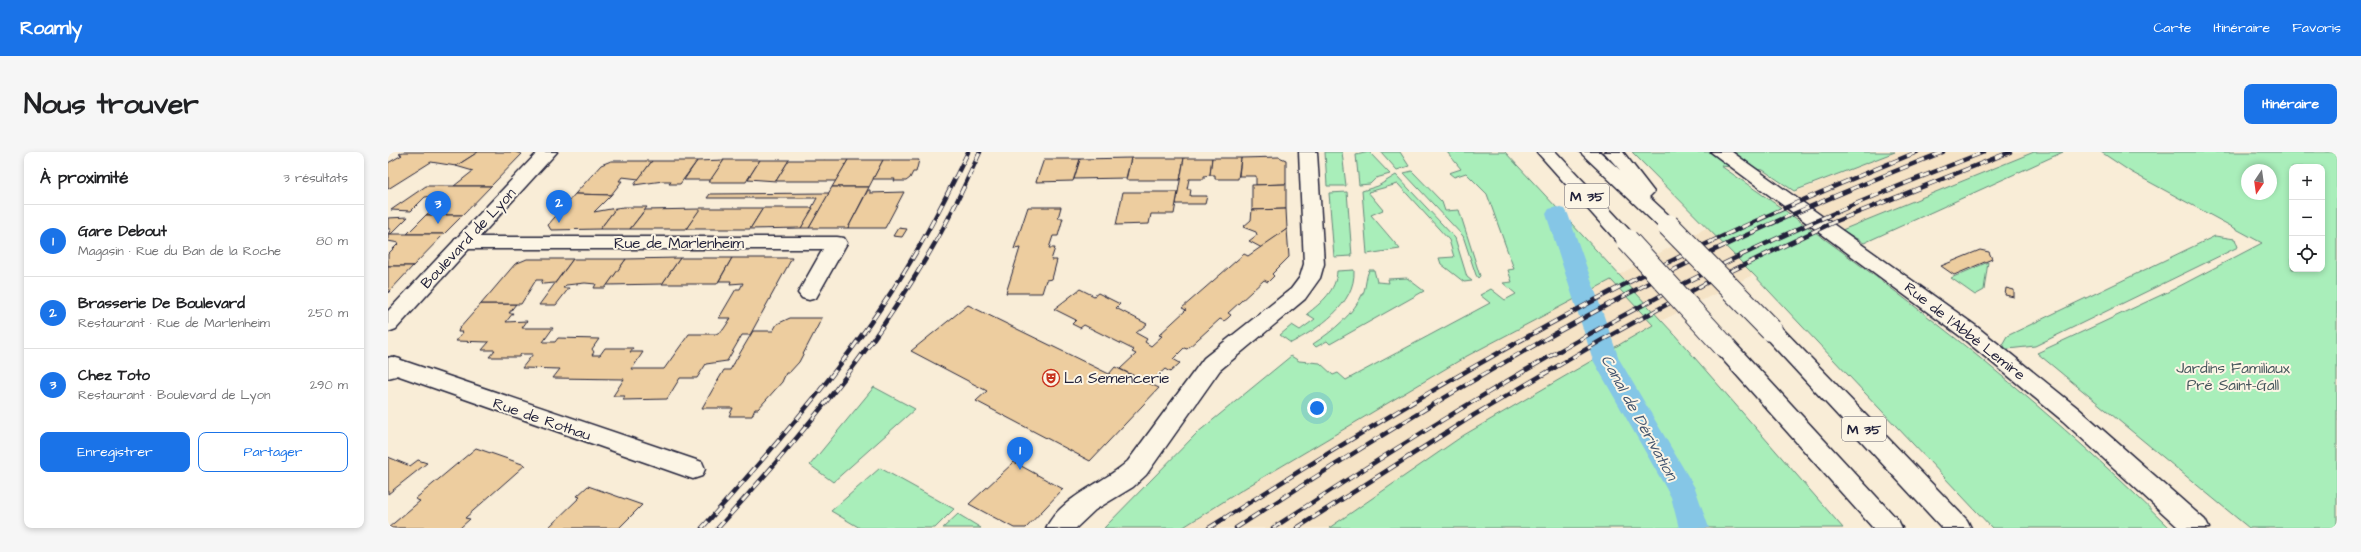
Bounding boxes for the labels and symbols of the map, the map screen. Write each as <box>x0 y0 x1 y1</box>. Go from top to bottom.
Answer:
north arrow <box>2241 164 2277 200</box>
street label: Boulevard de Lyon <box>416 183 522 294</box>
road number: M 35 <box>1565 184 1609 208</box>
pin: 2 <box>546 190 572 223</box>
pin: 3 <box>425 191 451 224</box>
street label: Rue de Marlenheim <box>614 233 744 254</box>
street label: Rue de l'Abbé Lemire <box>1900 277 2030 385</box>
water label: Canal de Dérivation <box>1595 351 1684 486</box>
park label: Jardins Familiaux Pré Saint-Gall <box>2176 358 2291 396</box>
theatre icon: La Semencerie <box>1041 368 1061 388</box>
place label: La Semencerie <box>1064 368 1169 389</box>
street label: Rue de Rothau <box>490 393 594 446</box>
your location <box>1307 398 1327 418</box>
road number: M 35 <box>1842 417 1886 441</box>
pin: 1 <box>1007 437 1033 470</box>

